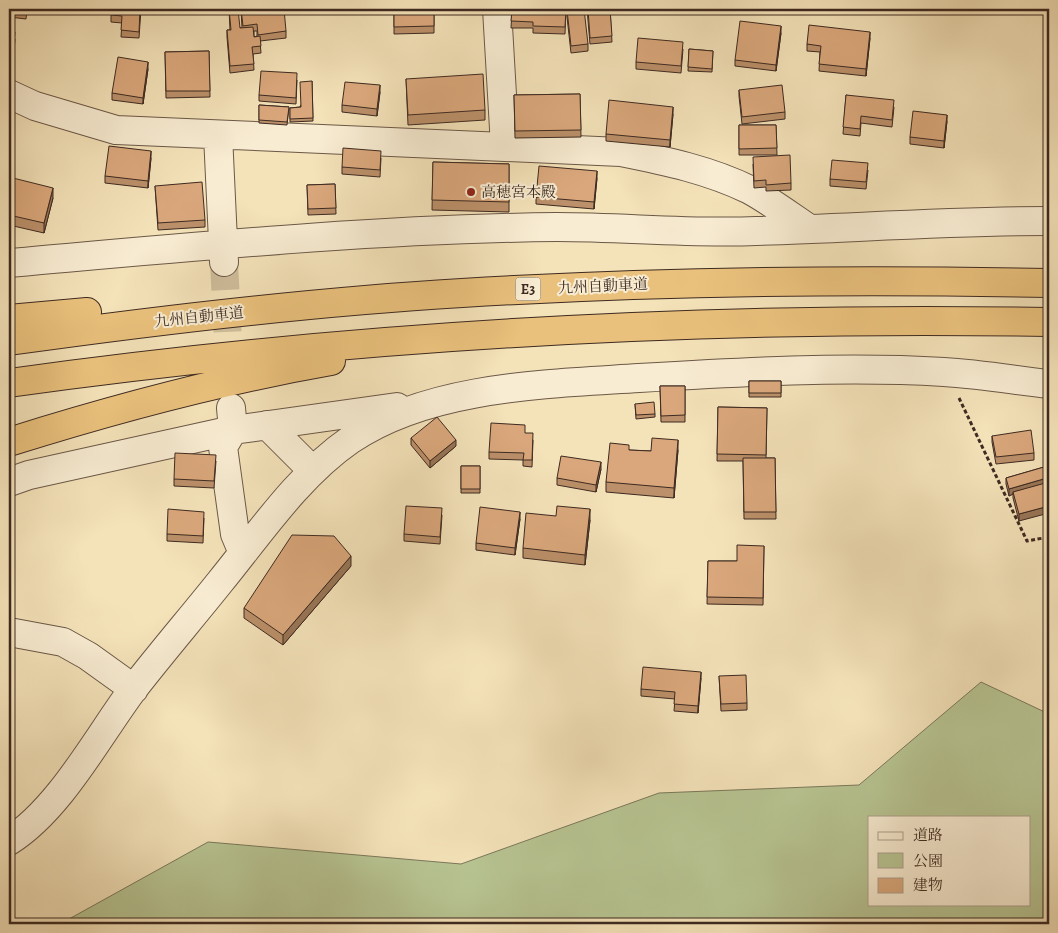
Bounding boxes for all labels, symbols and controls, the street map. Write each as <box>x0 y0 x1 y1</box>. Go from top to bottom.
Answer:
place label: 高穂宮本殿 <box>481 182 556 202</box>
marker: 高穂宮本殿 <box>465 186 477 198</box>
street label: 九州自動車道 <box>558 274 648 298</box>
road number: E3 <box>516 278 540 300</box>
street label: 九州自動車道 <box>153 302 245 332</box>
legend <box>868 816 1030 906</box>
text: 道路 <box>913 825 943 845</box>
text: 公園 <box>913 851 943 871</box>
text: 建物 <box>913 875 943 895</box>

